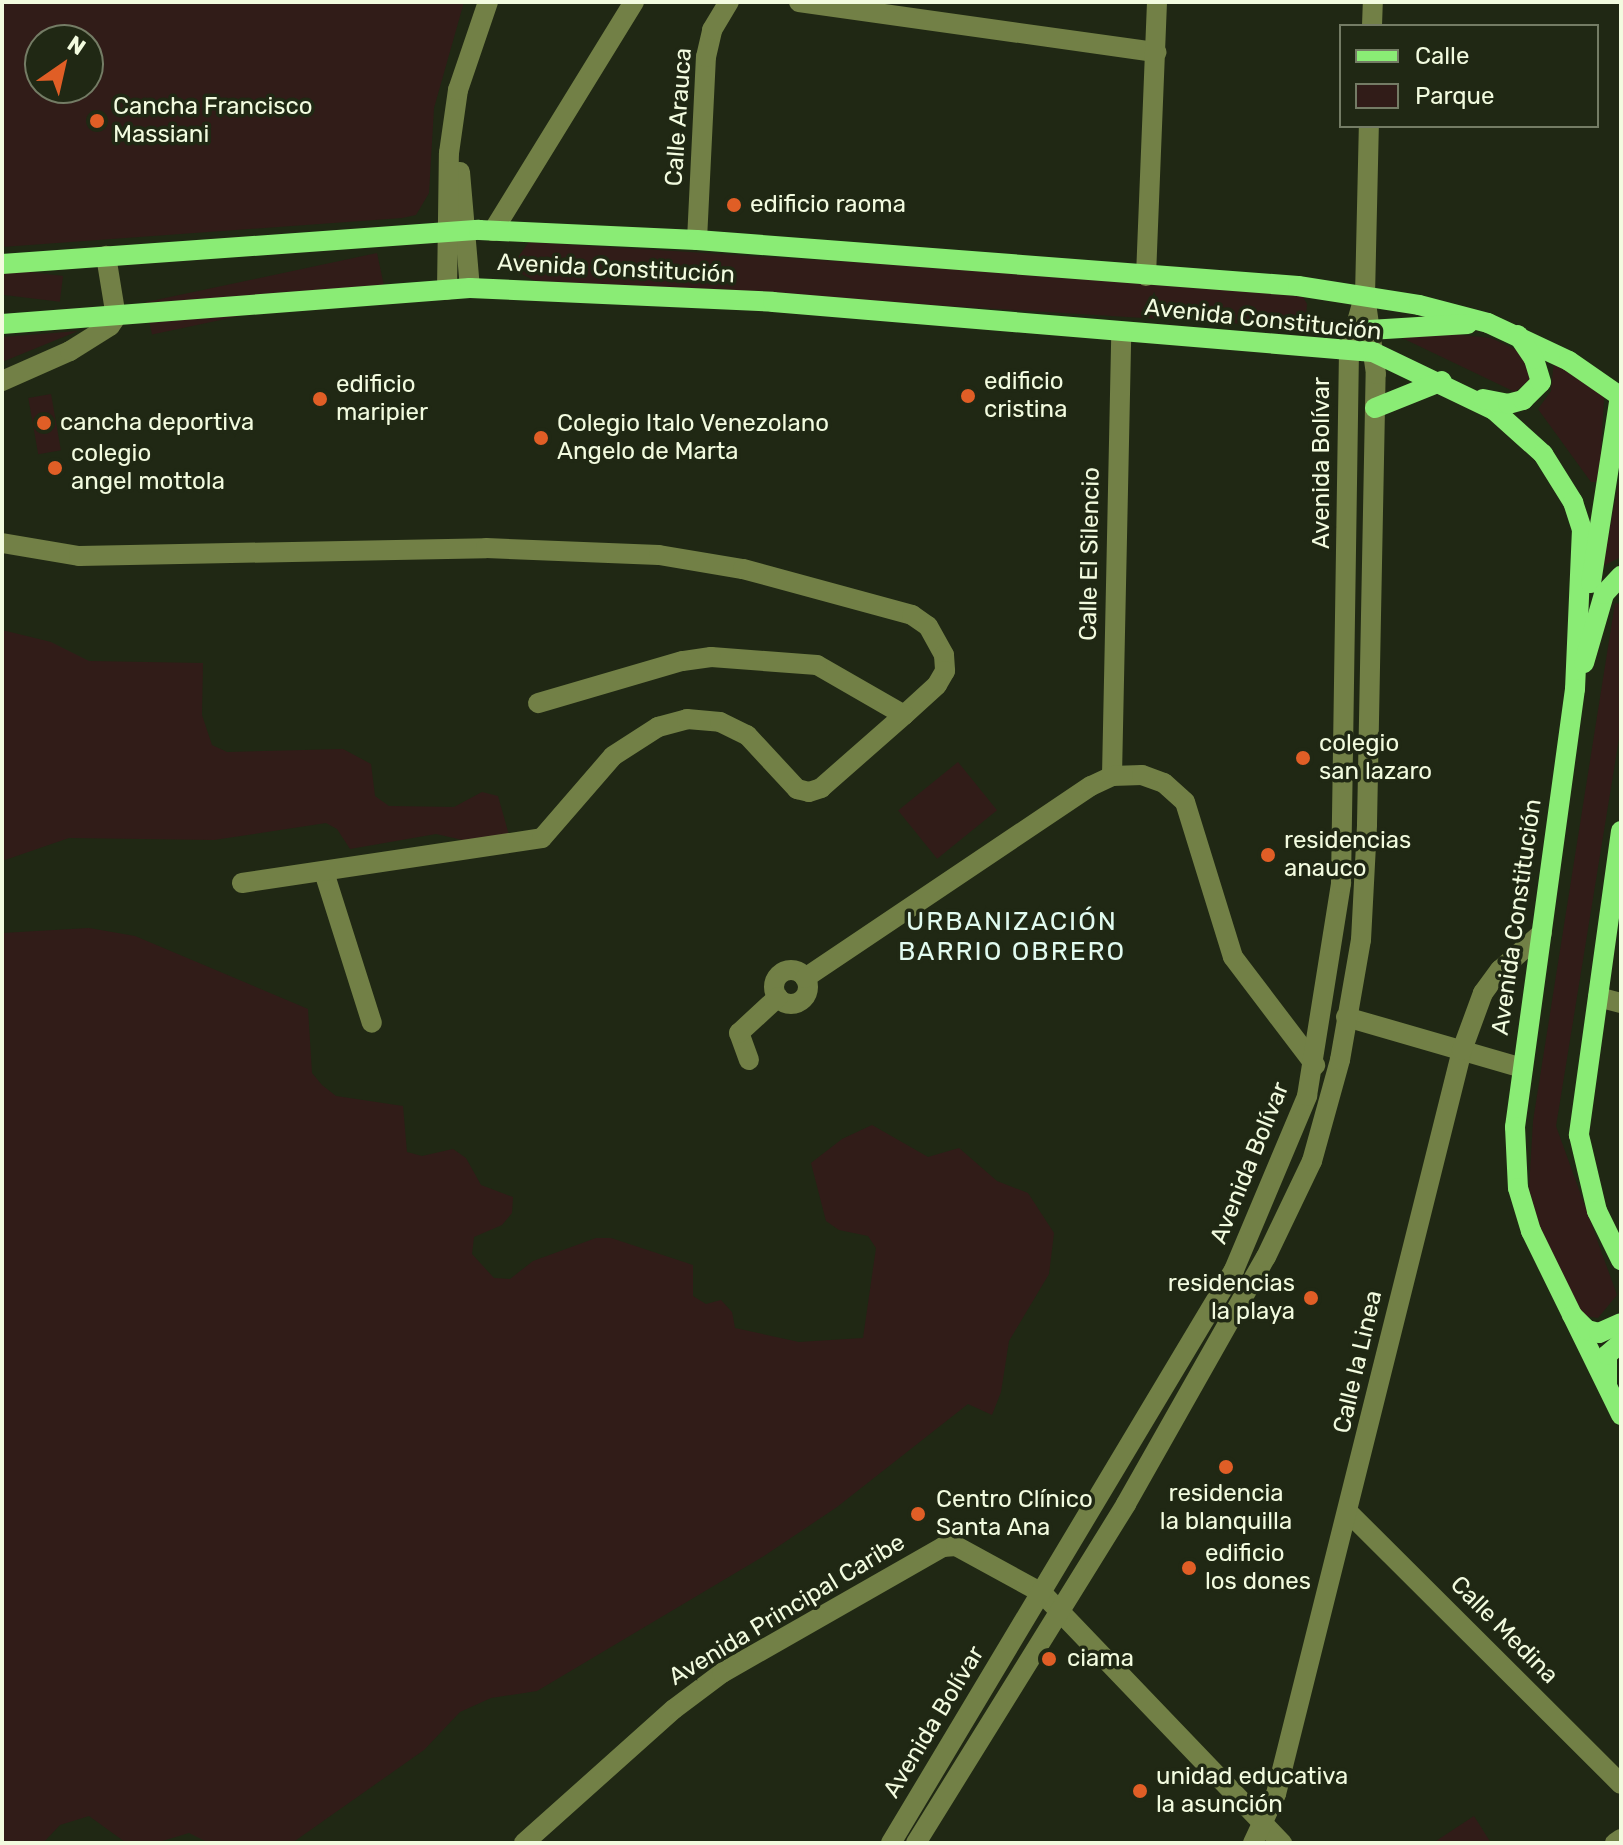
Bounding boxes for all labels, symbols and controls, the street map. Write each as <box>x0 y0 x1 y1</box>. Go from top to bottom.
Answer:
north arrow <box>24 24 104 104</box>
legend <box>1339 24 1599 128</box>
text: N <box>62 30 91 61</box>
text: Calle <box>1415 42 1469 70</box>
street label: Calle Arauca <box>660 46 698 188</box>
text: Parque <box>1415 82 1494 110</box>
place label: Cancha Francisco Massiani <box>113 93 312 149</box>
marker: Cancha Francisco Massiani <box>88 112 106 130</box>
place label: edificio raoma <box>750 191 906 219</box>
marker: edificio raoma <box>725 196 743 214</box>
street label: Avenida Constitución <box>496 248 736 290</box>
street label: Avenida Constitución <box>1143 293 1383 347</box>
place label: edificio cristina <box>984 368 1067 424</box>
place label: edificio maripier <box>336 371 428 427</box>
street label: Avenida Bolívar <box>1308 377 1336 549</box>
marker: edificio cristina <box>959 387 977 405</box>
marker: edificio maripier <box>311 390 329 408</box>
place label: cancha deportiva <box>60 409 254 437</box>
place label: Colegio Italo Venezolano Angelo de Marta <box>557 410 830 466</box>
marker: cancha deportiva <box>35 414 53 432</box>
marker: Colegio Italo Venezolano Angelo de Marta <box>532 429 550 447</box>
place label: colegio angel mottola <box>71 440 225 496</box>
marker: colegio angel mottola <box>46 459 64 477</box>
street label: Calle El Silencio <box>1074 467 1106 641</box>
place label: colegio san lazaro <box>1319 730 1432 786</box>
marker: colegio san lazaro <box>1294 749 1312 767</box>
street label: Avenida Constitución <box>1486 797 1548 1037</box>
place label: residencias anauco <box>1284 827 1411 883</box>
marker: residencias anauco <box>1259 846 1277 864</box>
district label: URBANIZACIÓN BARRIO OBRERO <box>898 906 1126 968</box>
street label: Avenida Bolívar <box>1204 1078 1296 1248</box>
place label: residencias la playa <box>1168 1270 1295 1326</box>
street label: Calle la Linea <box>1328 1288 1388 1436</box>
marker: residencias la playa <box>1302 1289 1320 1307</box>
marker: residencia la blanquilla <box>1217 1458 1235 1476</box>
place label: residencia la blanquilla <box>1160 1480 1292 1536</box>
place label: Centro Clínico Santa Ana <box>936 1486 1093 1542</box>
marker: Centro Clínico Santa Ana <box>907 1503 929 1525</box>
street label: Avenida Principal Caribe <box>664 1528 910 1692</box>
place label: edificio los dones <box>1205 1540 1311 1596</box>
marker: edificio los dones <box>1180 1559 1198 1577</box>
street label: Calle Medina <box>1444 1570 1564 1690</box>
street label: Avenida Bolívar <box>877 1641 991 1803</box>
place label: ciama <box>1067 1645 1134 1673</box>
marker: ciama <box>1038 1648 1060 1670</box>
place label: unidad educativa la asunción <box>1156 1763 1348 1819</box>
marker: unidad educativa la asunción <box>1131 1782 1149 1800</box>

